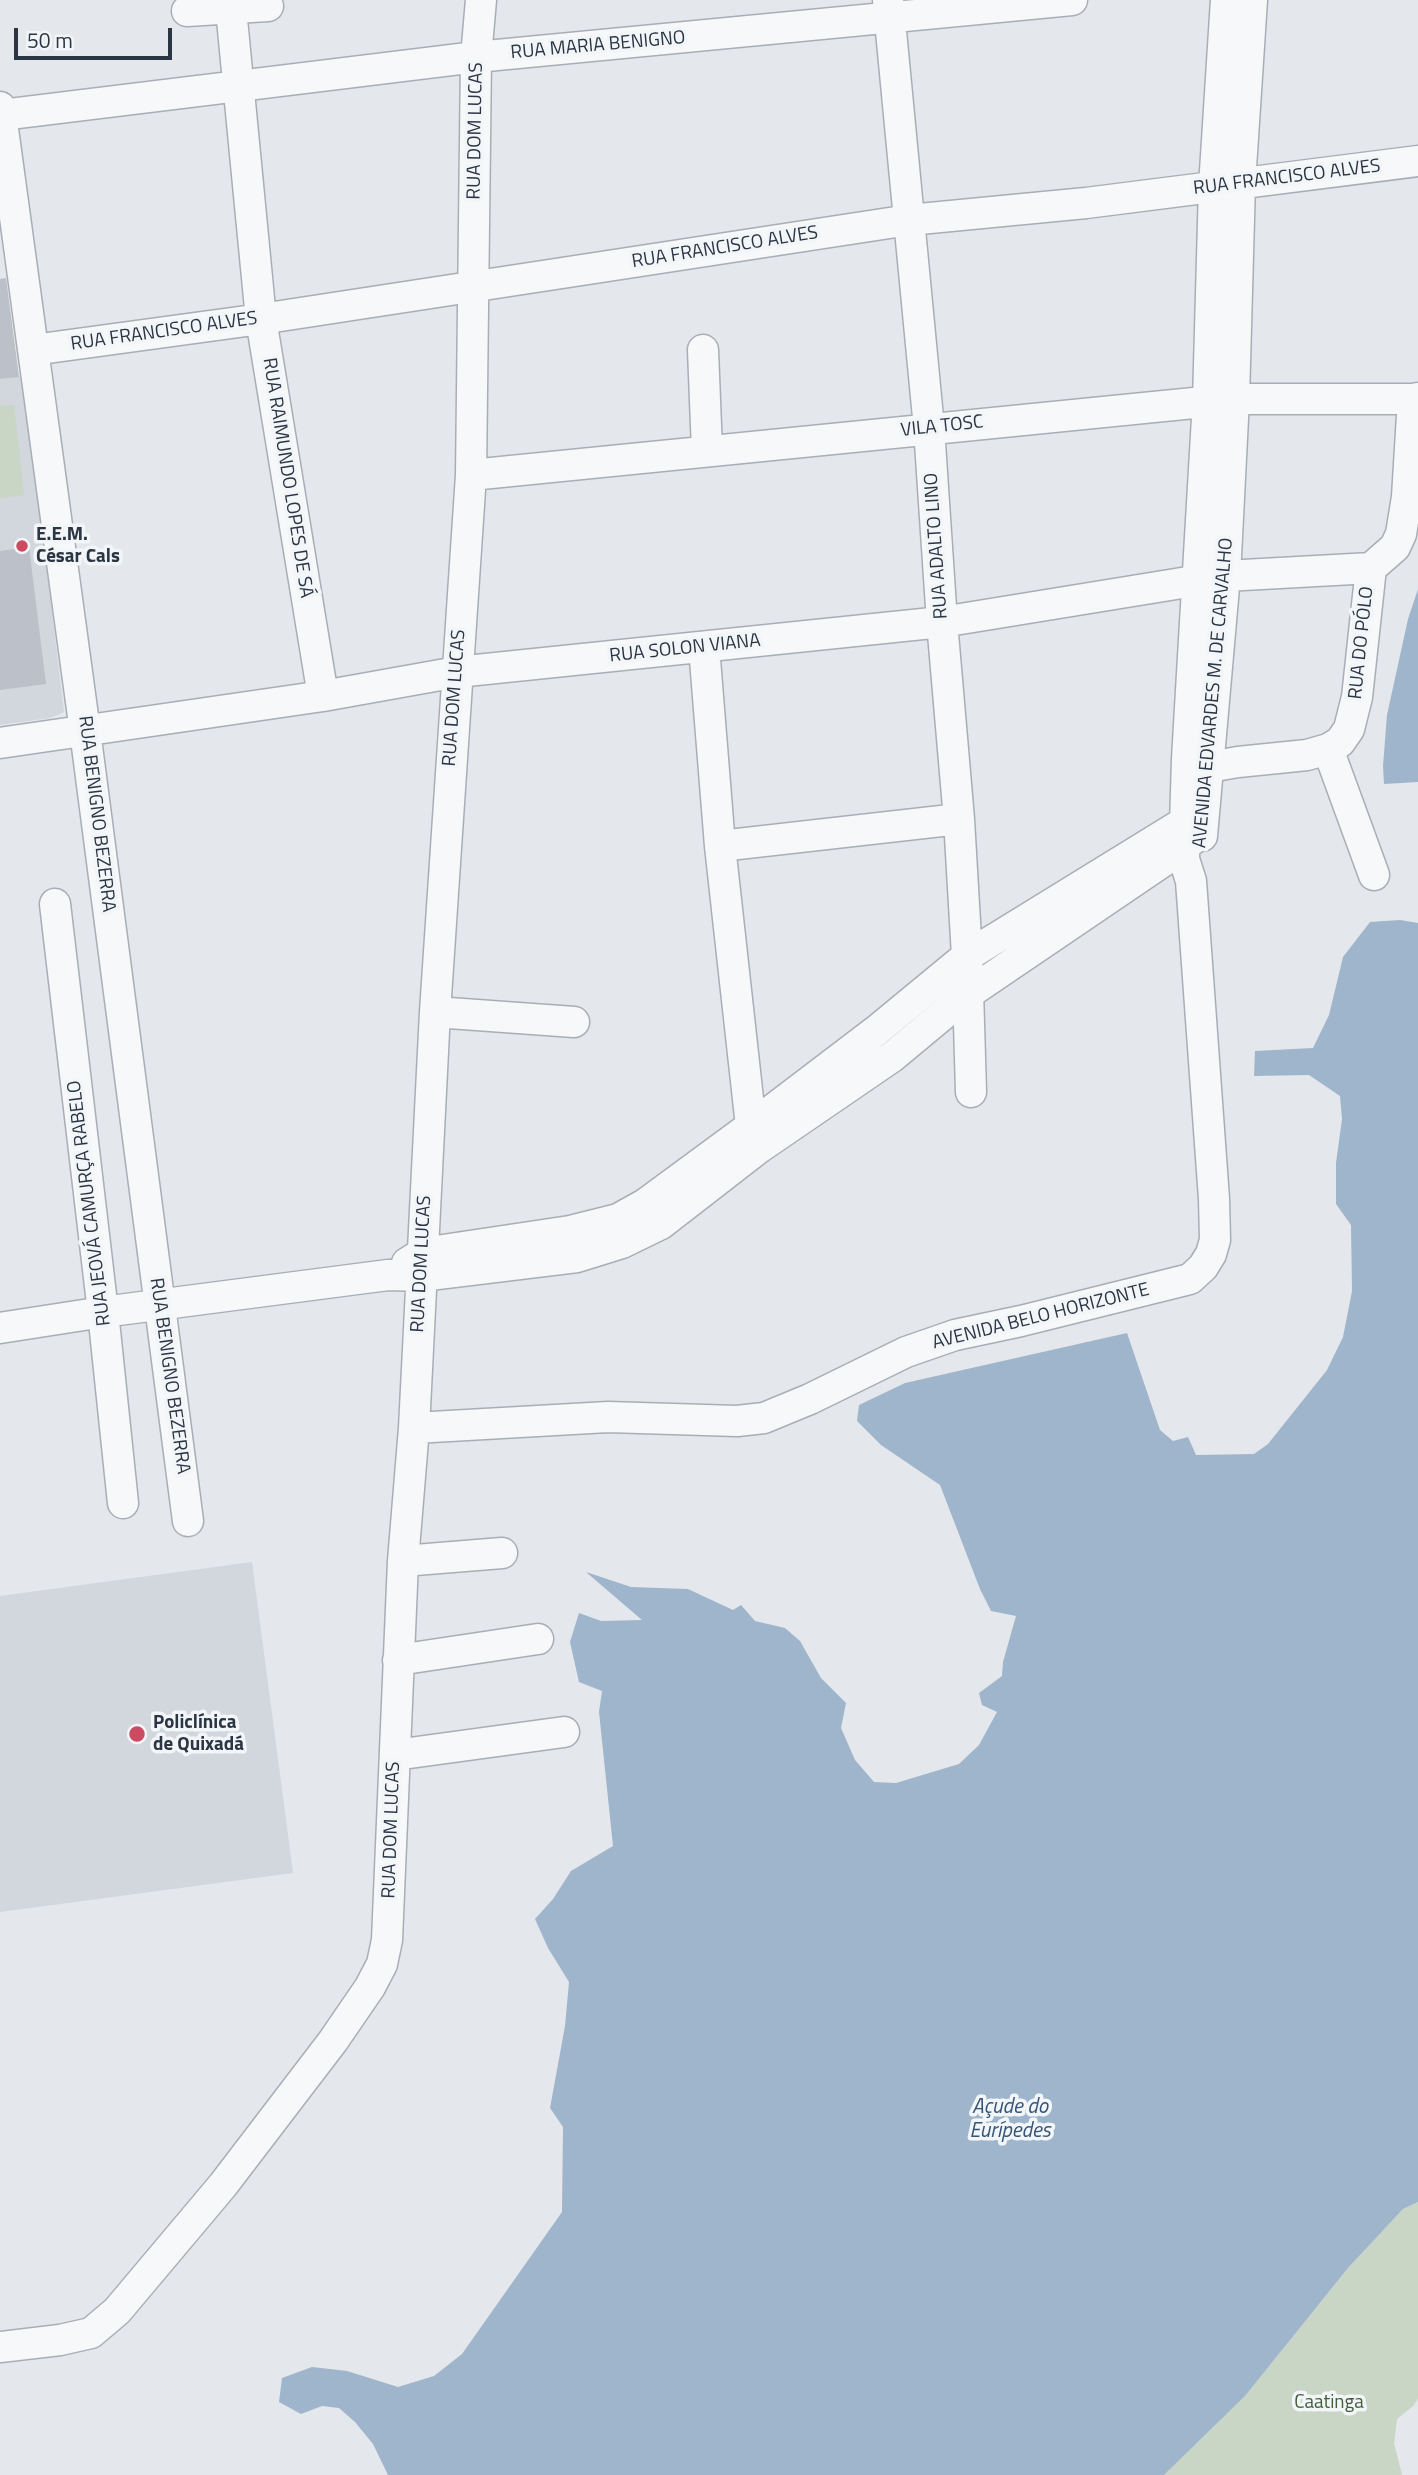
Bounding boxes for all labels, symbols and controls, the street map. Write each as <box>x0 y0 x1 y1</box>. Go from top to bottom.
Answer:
scale bar <box>18 14 175 58</box>
text: 50 m <box>27 24 73 56</box>
street label: RUA MARIA BENIGNO <box>510 27 686 65</box>
street label: RUA DOM LUCAS <box>463 62 489 200</box>
street label: RUA FRANCISCO ALVES <box>1192 155 1382 201</box>
street label: RUA FRANCISCO ALVES <box>630 222 820 274</box>
street label: RUA FRANCISCO ALVES <box>69 308 259 356</box>
street label: RUA RAIMUNDO LOPES DE SÁ <box>257 356 317 600</box>
street label: VILA TOSC <box>899 411 985 443</box>
street label: RUA ADALTO LINO <box>921 472 953 620</box>
place label: E.E.M. César Cals <box>36 524 120 568</box>
street label: AVENIDA EDVARDES M. DE CARVALHO <box>1189 537 1239 849</box>
marker: E.E.M. César Cals <box>14 538 30 554</box>
street label: RUA DO PÓLO <box>1345 585 1379 701</box>
street label: RUA DOM LUCAS <box>439 629 471 767</box>
street label: RUA SOLON VIANA <box>608 630 762 668</box>
street label: RUA BENIGNO BEZERRA <box>73 714 119 914</box>
street label: RUA JEOVÁ CAMURÇA RABELO <box>64 1079 116 1327</box>
street label: RUA DOM LUCAS <box>407 1195 437 1333</box>
street label: RUA BENIGNO BEZERRA <box>144 1276 194 1476</box>
street label: AVENIDA BELO HORIZONTE <box>930 1279 1152 1355</box>
place label: Policlínica de Quixadá <box>153 1712 244 1756</box>
marker: Policlínica de Quixadá <box>127 1724 147 1744</box>
street label: RUA DOM LUCAS <box>378 1761 406 1899</box>
water label: Açude do Eurípedes <box>969 2095 1051 2145</box>
park label: Caatinga <box>1294 2392 1364 2414</box>

